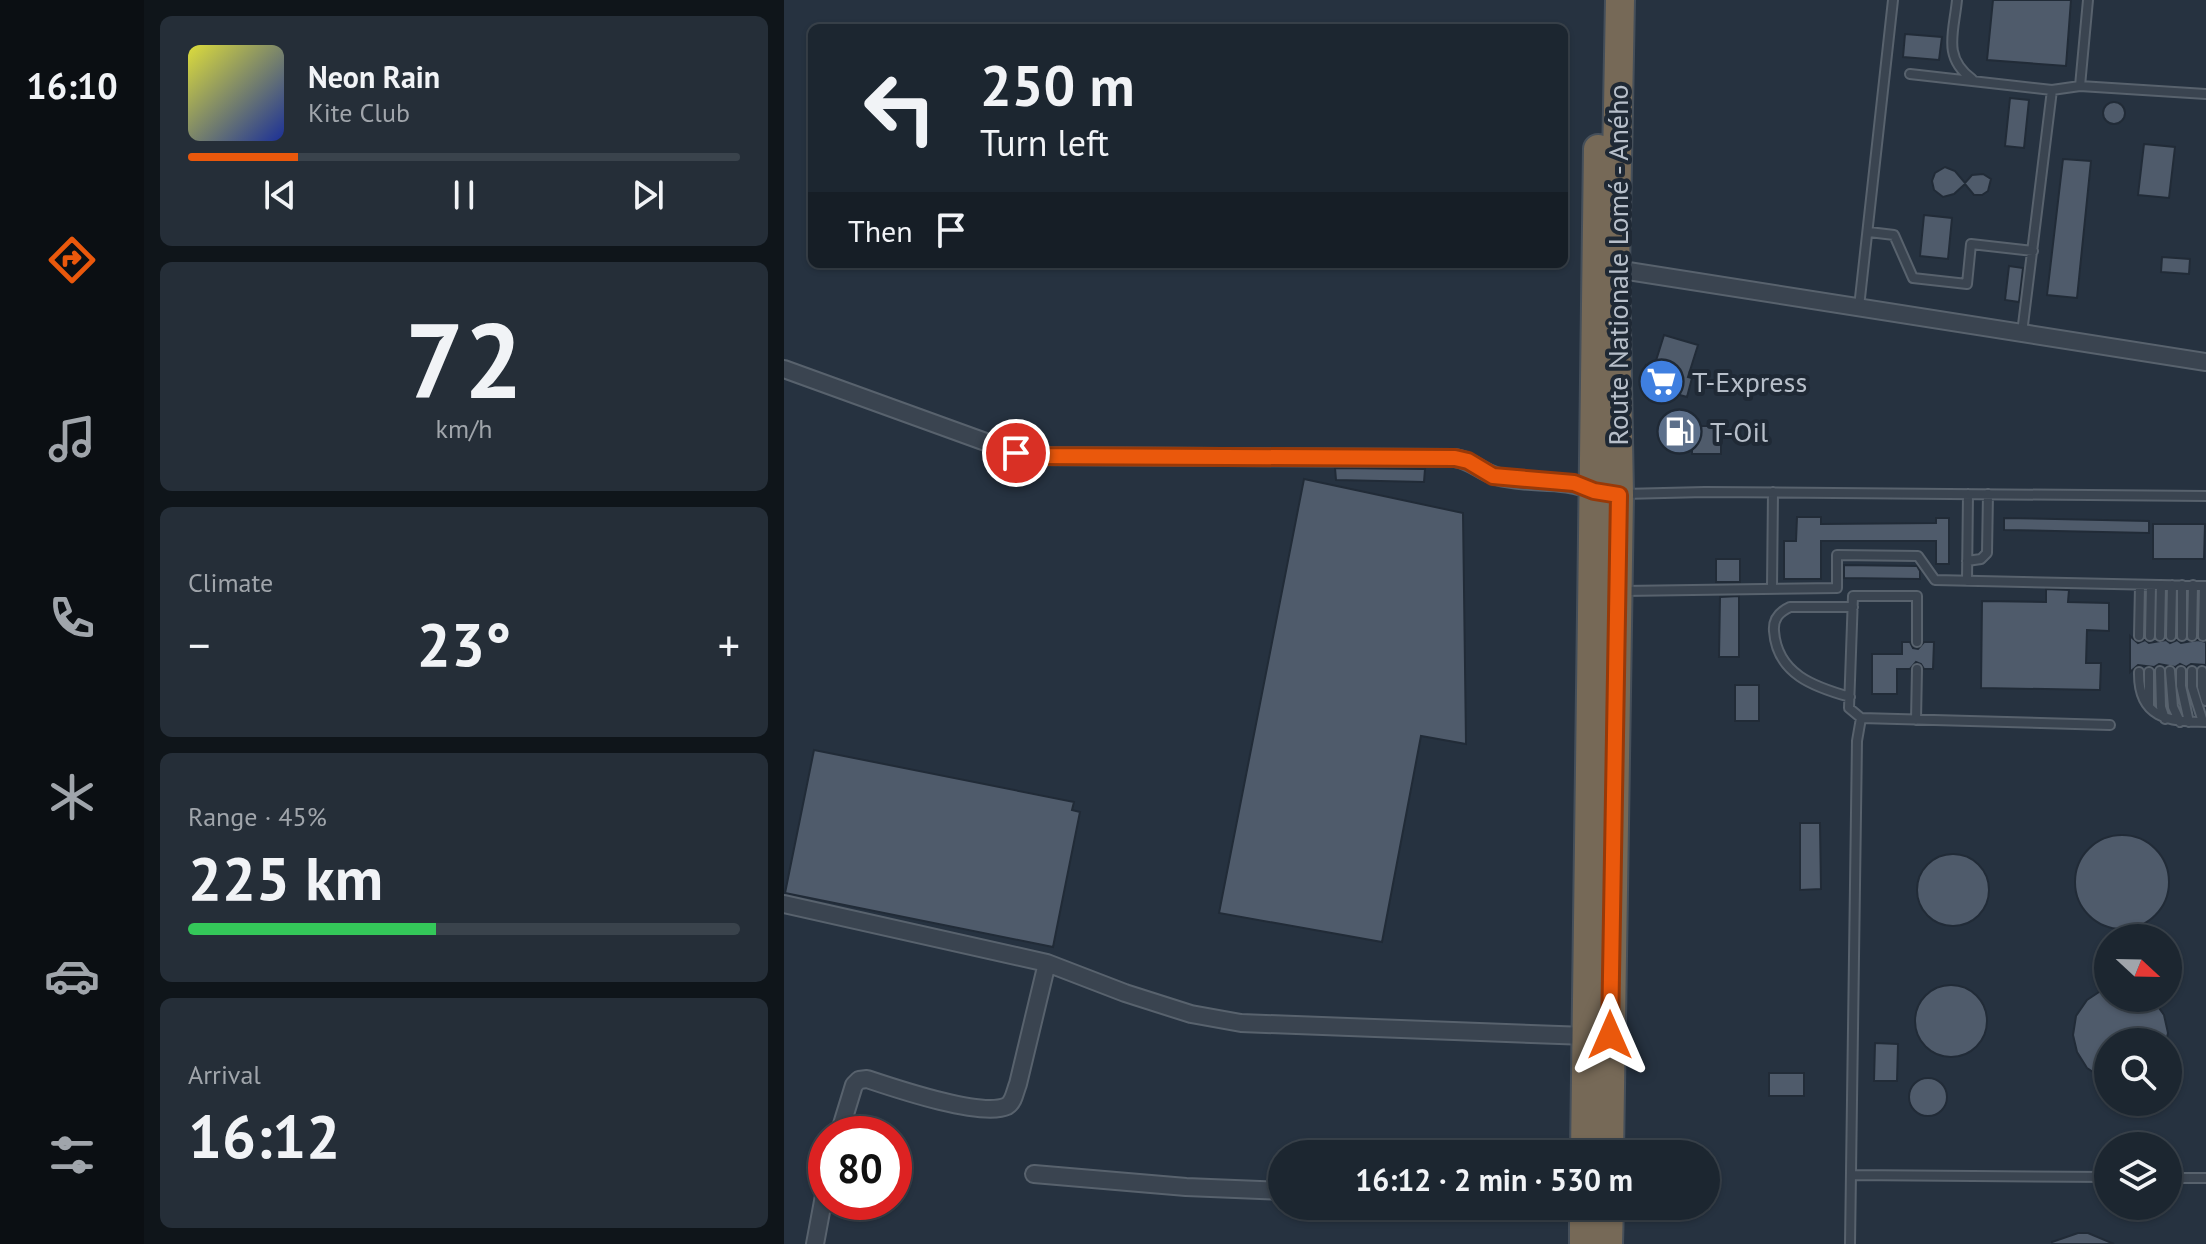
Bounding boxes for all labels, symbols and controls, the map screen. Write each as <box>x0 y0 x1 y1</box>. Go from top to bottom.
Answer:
text: 250 m <box>980 49 1135 121</box>
icon: left <box>848 56 952 160</box>
text: Neon Rain <box>308 57 440 96</box>
text: 16:10 <box>26 62 118 109</box>
street label: Route Nationale Lomé - Aného <box>1599 85 1636 445</box>
text: Kite Club <box>308 96 410 129</box>
text: Turn left <box>980 119 1109 166</box>
icon: previous <box>258 173 302 217</box>
icon: pause <box>442 173 486 217</box>
icon: next <box>626 173 670 217</box>
icon: arrive <box>929 208 973 252</box>
text: Then <box>848 211 913 250</box>
icon: directions <box>44 232 100 288</box>
text: 72 <box>405 292 523 427</box>
supermarket icon: T-Express <box>1637 358 1685 406</box>
place label: T-Express <box>1692 363 1807 400</box>
fuel station icon: T-Oil <box>1655 408 1703 456</box>
icon: music <box>44 411 100 467</box>
text: km/h <box>436 412 493 445</box>
place label: T-Oil <box>1710 413 1768 450</box>
pin <box>982 419 1050 487</box>
icon: arrive <box>994 431 1038 475</box>
text: Climate <box>188 566 273 599</box>
icon: phone <box>44 590 100 646</box>
text: 23° <box>417 605 511 683</box>
text: − <box>188 616 210 673</box>
text: + <box>718 616 740 673</box>
icon: climate <box>44 769 100 825</box>
text: Range · 45% <box>188 800 327 833</box>
text: 225 km <box>188 839 383 917</box>
north arrow <box>2094 924 2182 1012</box>
map controls <box>2094 924 2182 1220</box>
icon: car <box>44 948 100 1004</box>
position arrow <box>1568 993 1652 1077</box>
button: search <box>2094 1028 2182 1116</box>
text: Arrival <box>188 1058 261 1091</box>
text: 16:12 <box>188 1097 340 1175</box>
speed limit sign: 80 <box>808 1116 912 1220</box>
icon: filters <box>44 1127 100 1183</box>
button: layers <box>2094 1132 2182 1220</box>
text: 16:12 · 2 min · 530 m <box>1355 1160 1633 1199</box>

